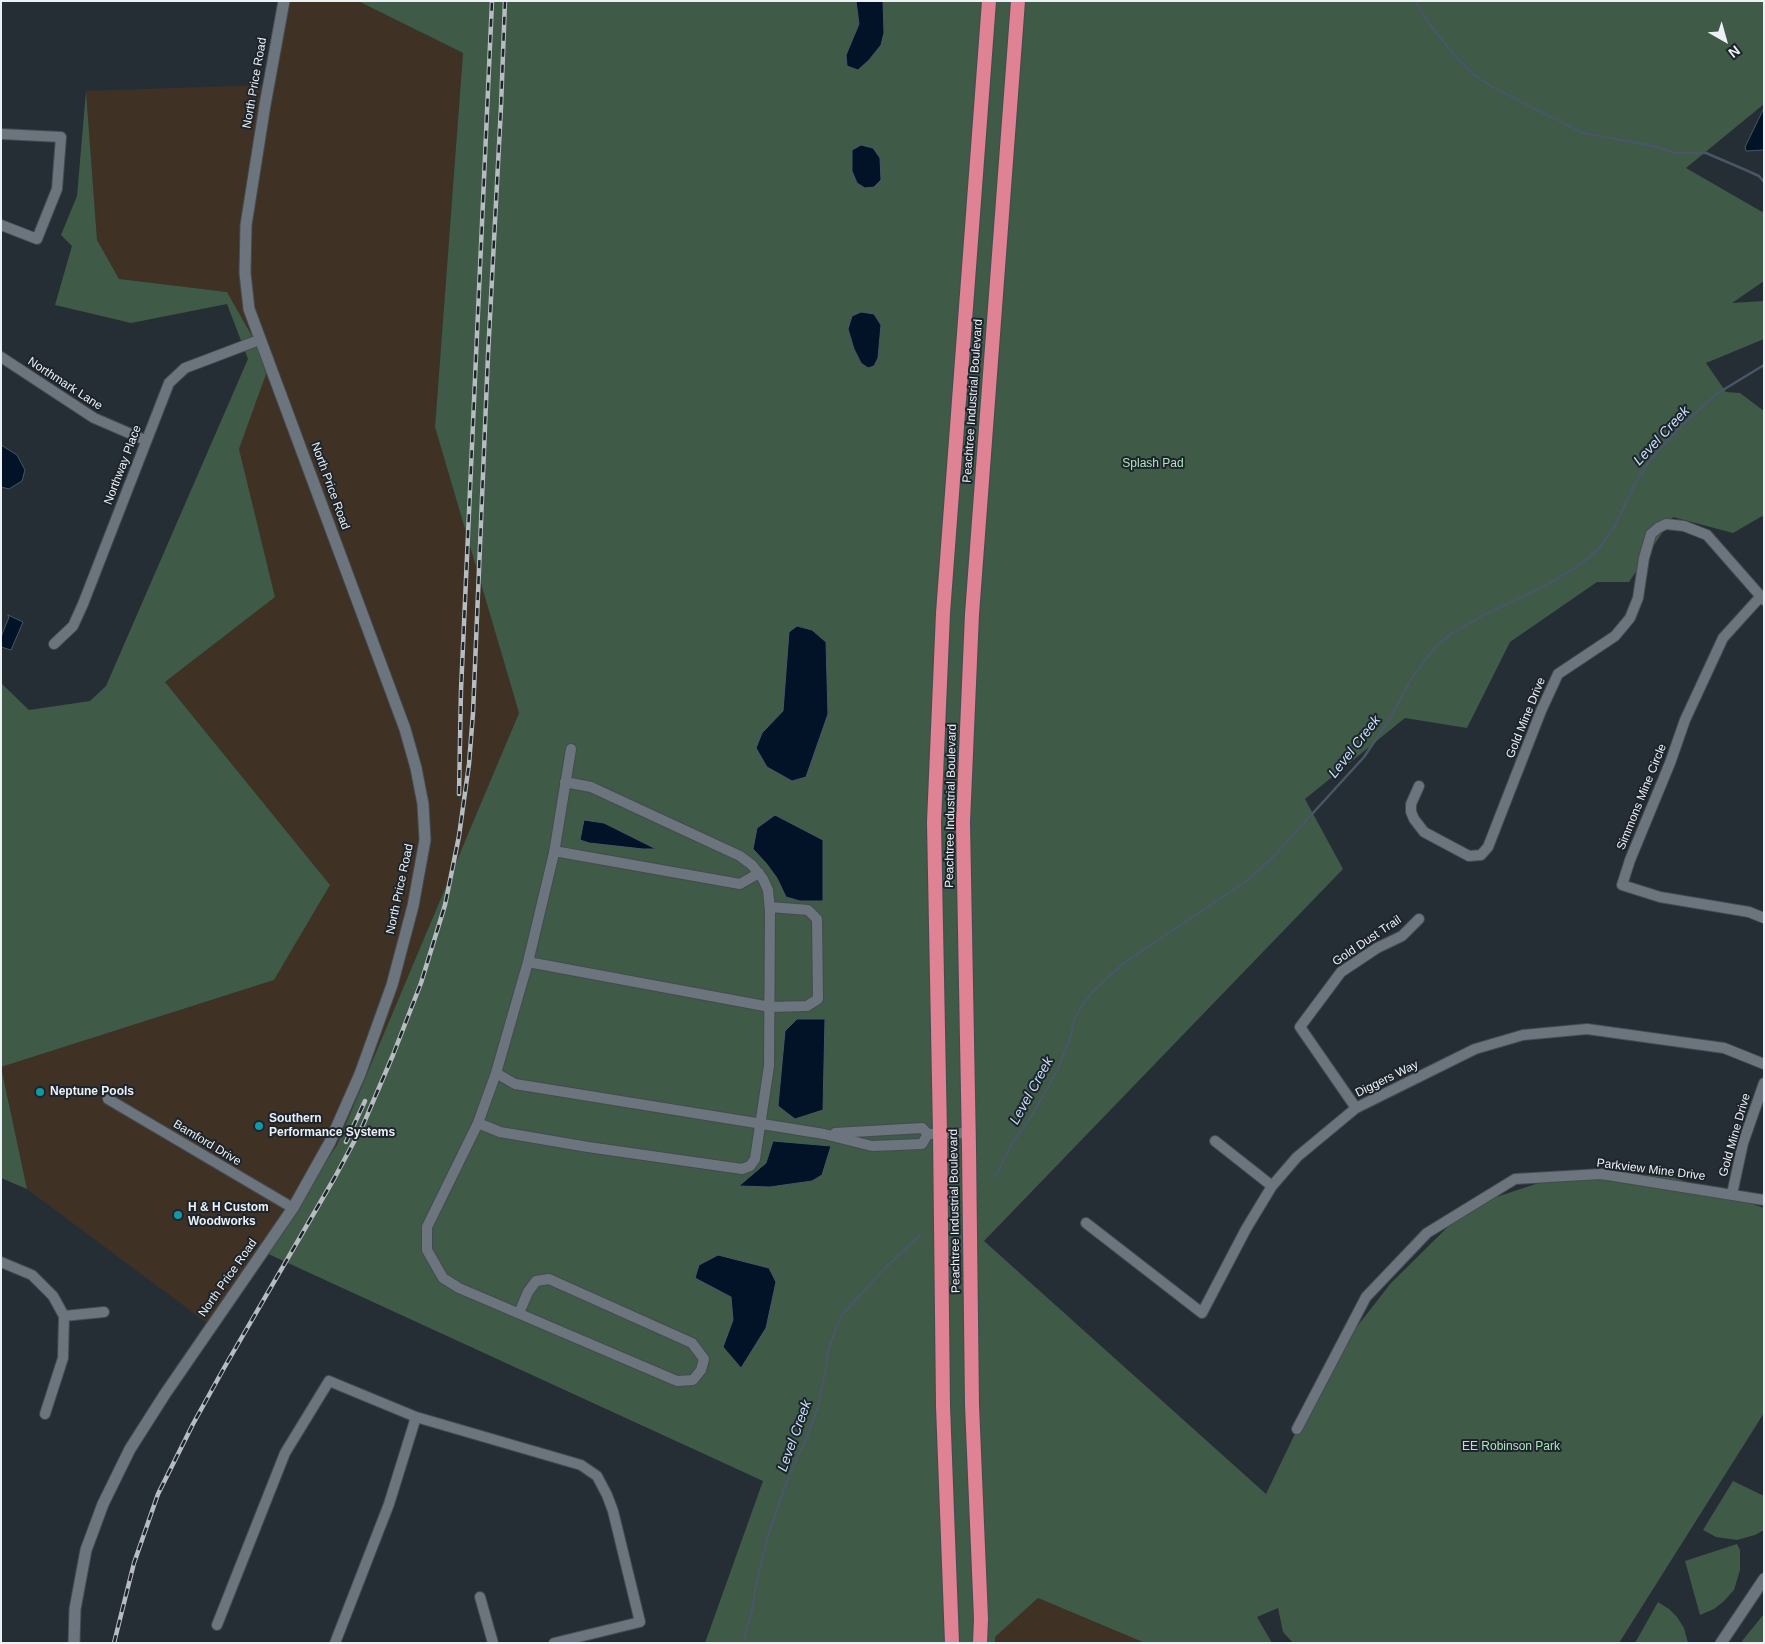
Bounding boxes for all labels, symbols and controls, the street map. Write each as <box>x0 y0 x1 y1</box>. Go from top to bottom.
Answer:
north arrow <box>1700 15 1750 65</box>
street label: North Price Road <box>240 36 270 130</box>
text: N <box>1725 42 1743 61</box>
street label: Peachtree Industrial Boulevard <box>960 319 986 483</box>
street label: Northmark Lane <box>25 355 105 413</box>
water label: Level Creek <box>1630 403 1694 469</box>
street label: Northway Place <box>101 423 145 507</box>
street label: North Price Road <box>307 440 353 532</box>
park label: Splash Pad <box>1122 457 1184 471</box>
street label: Gold Mine Drive <box>1503 675 1549 761</box>
water label: Level Creek <box>1325 712 1385 782</box>
street label: Peachtree Industrial Boulevard <box>942 724 960 888</box>
street label: Simmons Mine Circle <box>1614 742 1670 852</box>
street label: North Price Road <box>383 842 417 936</box>
street label: Gold Dust Trail <box>1330 913 1404 969</box>
water label: Level Creek <box>1007 1054 1057 1128</box>
street label: Diggers Way <box>1353 1058 1421 1100</box>
place label: Neptune Pools <box>50 1085 134 1099</box>
marker: Neptune Pools <box>34 1086 46 1098</box>
street label: Gold Mine Drive <box>1716 1092 1754 1178</box>
place label: Southern Performance Systems <box>269 1112 395 1140</box>
street label: Bamford Drive <box>170 1117 244 1169</box>
marker: Southern Performance Systems <box>253 1120 265 1132</box>
street label: Peachtree Industrial Boulevard <box>946 1129 964 1293</box>
street label: Parkview Mine Drive <box>1596 1156 1706 1184</box>
place label: H & H Custom Woodworks <box>188 1201 269 1229</box>
marker: H & H Custom Woodworks <box>172 1209 184 1221</box>
street label: North Price Road <box>196 1236 260 1320</box>
water label: Level Creek <box>774 1398 816 1474</box>
park label: EE Robinson Park <box>1462 1440 1560 1454</box>

